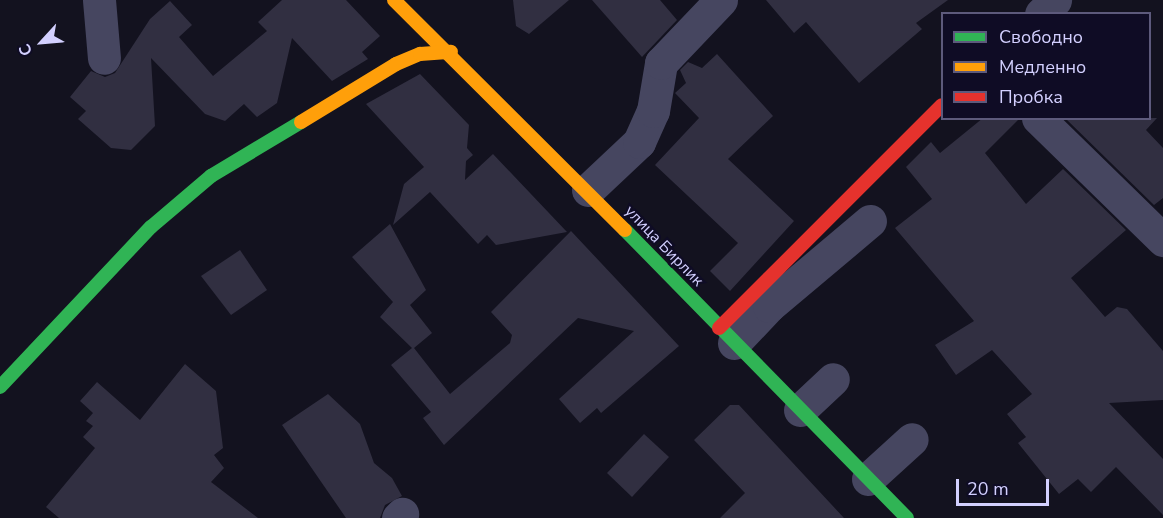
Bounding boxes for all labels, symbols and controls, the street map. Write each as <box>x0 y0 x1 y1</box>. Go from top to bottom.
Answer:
north arrow <box>12 12 72 72</box>
legend <box>941 12 1151 120</box>
text: Свободно <box>999 25 1083 49</box>
text: С <box>14 40 38 60</box>
text: Медленно <box>999 55 1086 79</box>
text: Пробка <box>999 85 1063 109</box>
street label: улица Бирлик <box>621 202 707 290</box>
scale bar <box>959 467 1052 505</box>
text: 20 m <box>967 477 1009 501</box>

